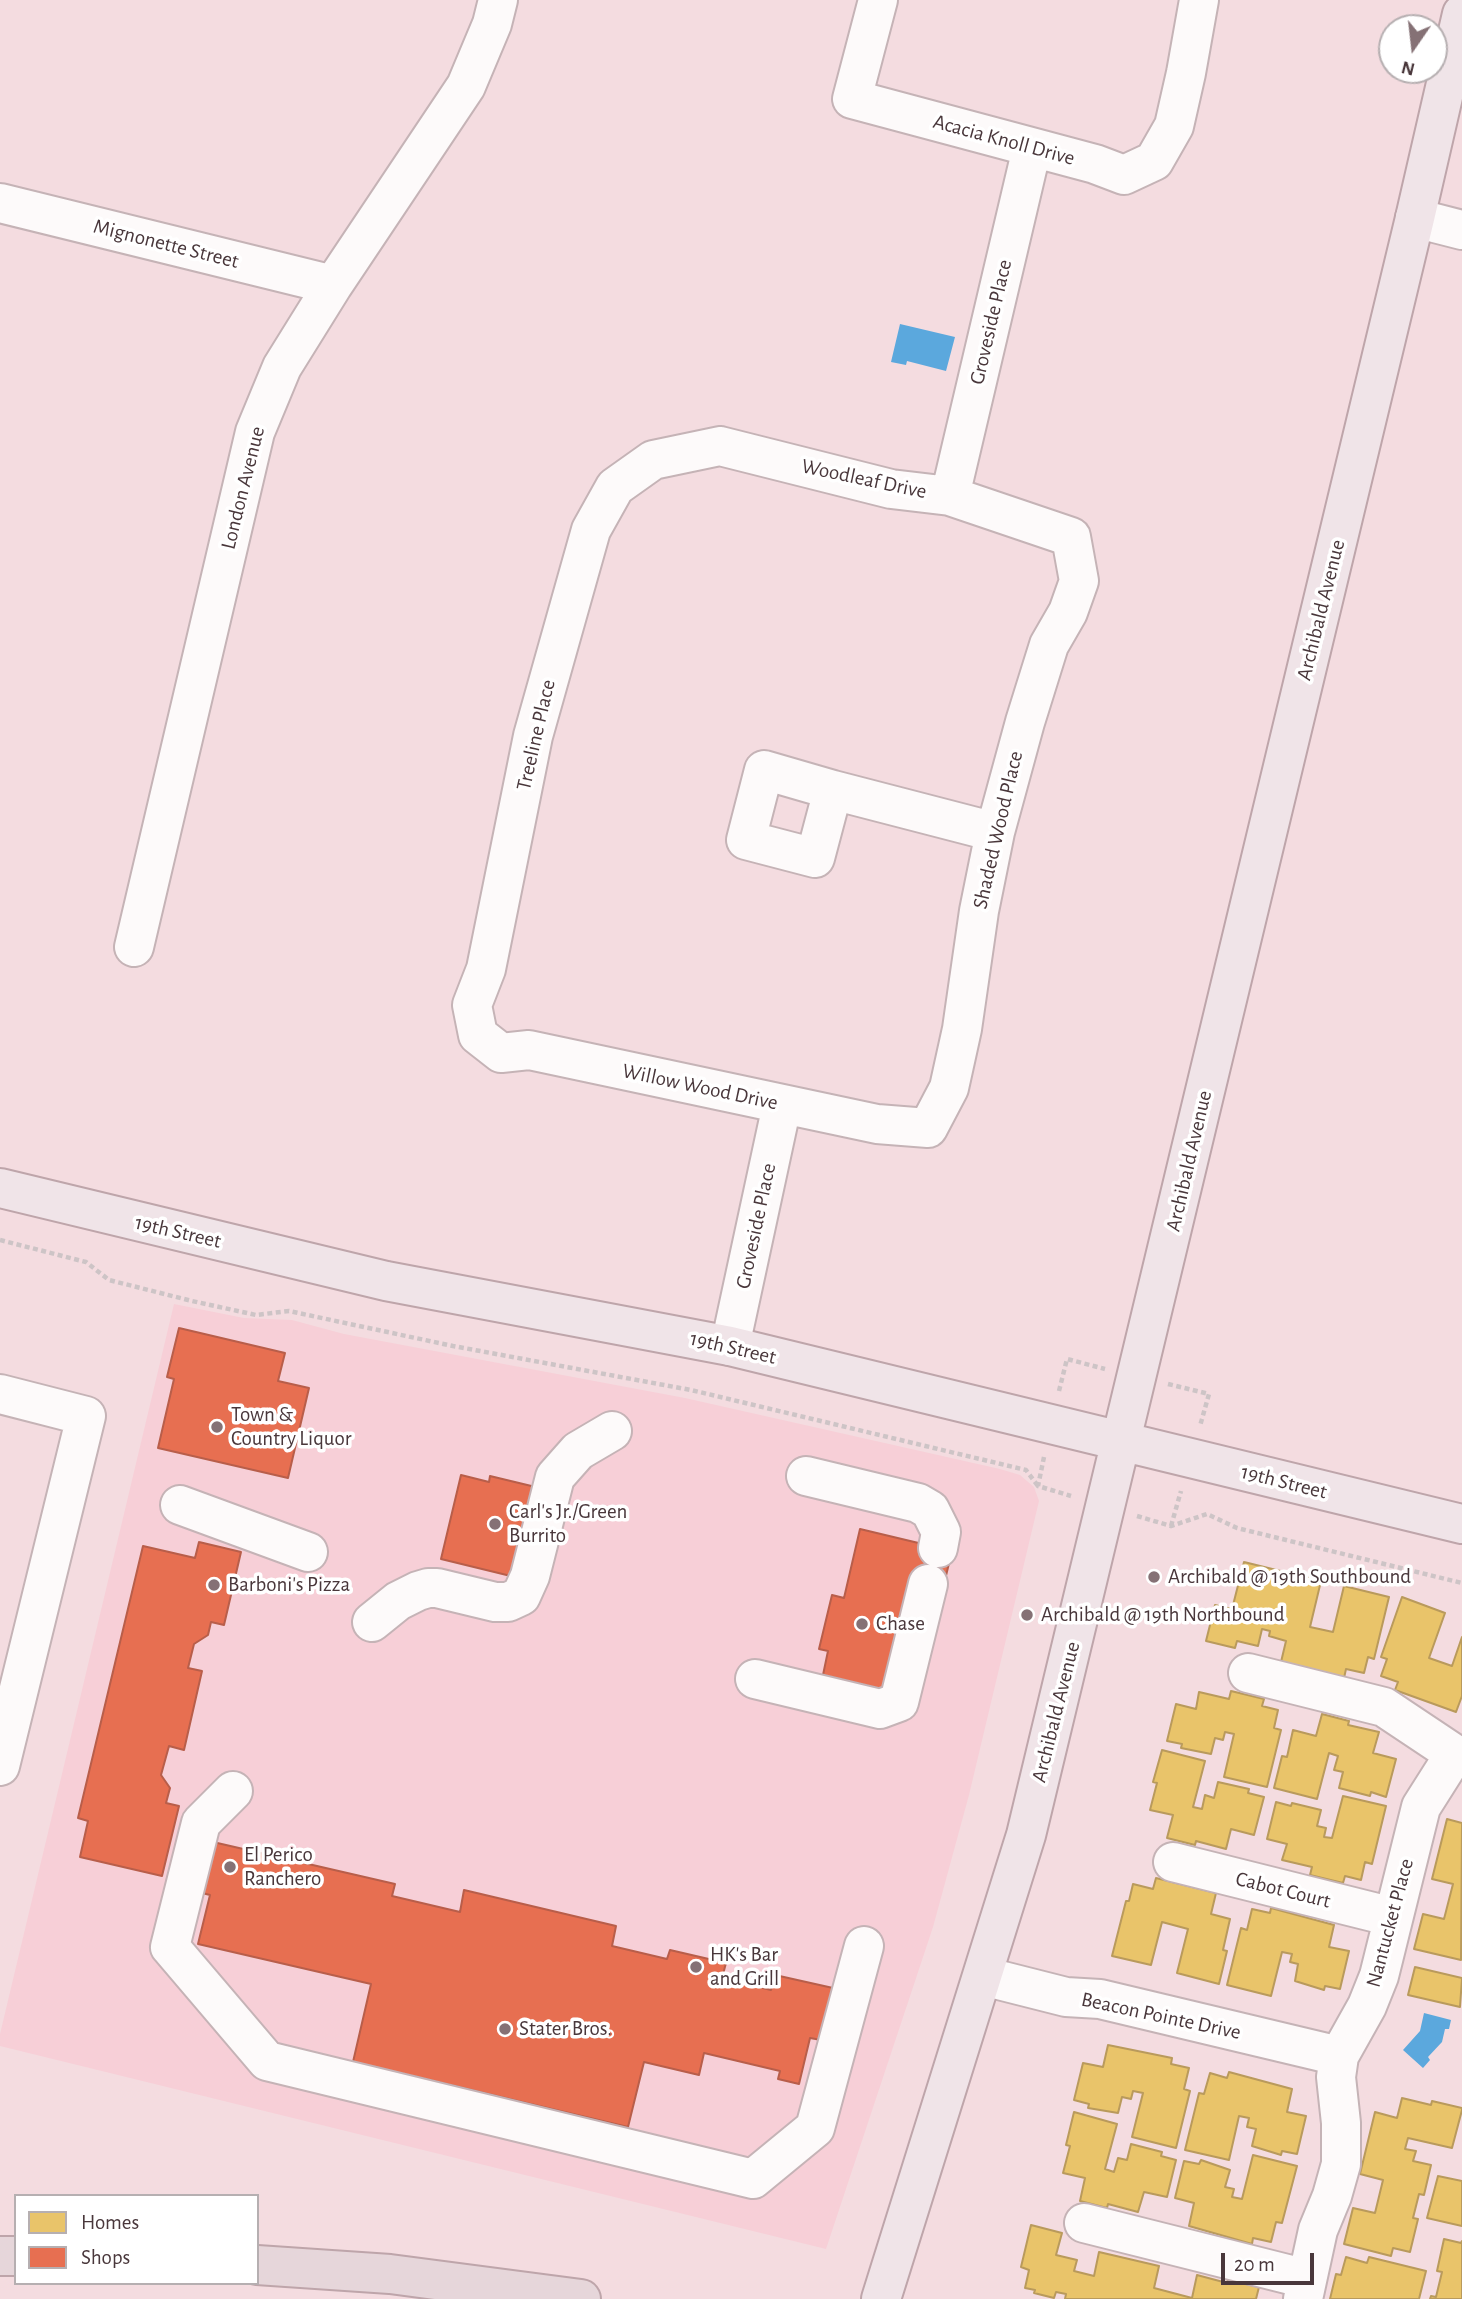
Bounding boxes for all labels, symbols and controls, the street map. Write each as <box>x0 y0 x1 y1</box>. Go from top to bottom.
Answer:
north arrow <box>1378 14 1448 84</box>
text: N <box>1400 57 1417 79</box>
street label: Acacia Knoll Drive <box>930 109 1078 171</box>
street label: Mignonette Street <box>91 214 241 274</box>
street label: Groveside Place <box>964 257 1018 387</box>
street label: London Avenue <box>216 424 270 552</box>
street label: Woodleaf Drive <box>799 453 929 505</box>
street label: Archibald Avenue <box>1291 537 1351 683</box>
street label: Treeline Place <box>511 677 561 793</box>
street label: Shaded Wood Place <box>968 748 1028 912</box>
street label: Willow Wood Drive <box>620 1058 780 1116</box>
street label: Archibald Avenue <box>1161 1088 1217 1234</box>
street label: Groveside Place <box>730 1161 782 1291</box>
street label: 19th Street <box>132 1210 224 1254</box>
street label: 19th Street <box>687 1326 779 1370</box>
place label: Town & Country Liquor <box>231 1402 351 1452</box>
marker: Town & Country Liquor <box>209 1419 225 1435</box>
street label: 19th Street <box>1238 1459 1330 1505</box>
place label: Carl's Jr./Green Burrito <box>509 1499 627 1549</box>
marker: Carl's Jr./Green Burrito <box>487 1516 503 1532</box>
place label: Archibald @ 19th Southbound <box>1168 1564 1411 1590</box>
marker: Archibald @ 19th Southbound <box>1146 1569 1162 1585</box>
place label: Barboni's Pizza <box>228 1572 350 1598</box>
marker: Barboni's Pizza <box>206 1577 222 1593</box>
place label: Archibald @ 19th Northbound <box>1041 1602 1285 1628</box>
marker: Archibald @ 19th Northbound <box>1019 1607 1035 1623</box>
place label: Chase <box>876 1611 925 1637</box>
marker: Chase <box>854 1616 870 1632</box>
street label: Archibald Avenue <box>1026 1639 1086 1785</box>
place label: El Perico Ranchero <box>244 1842 321 1892</box>
street label: Nantucket Place <box>1361 1856 1419 1990</box>
marker: El Perico Ranchero <box>222 1859 238 1875</box>
street label: Cabot Court <box>1233 1866 1333 1914</box>
place label: HK's Bar and Grill <box>710 1942 779 1992</box>
marker: HK's Bar and Grill <box>688 1959 704 1975</box>
street label: Beacon Pointe Drive <box>1079 1987 1243 2045</box>
place label: Stater Bros. <box>519 2016 612 2042</box>
marker: Stater Bros. <box>497 2021 513 2037</box>
legend <box>14 2194 259 2285</box>
text: Homes <box>81 2212 139 2233</box>
scale bar <box>1224 2240 1317 2284</box>
text: Shops <box>81 2247 130 2268</box>
text: 20 m <box>1234 2254 1275 2275</box>

